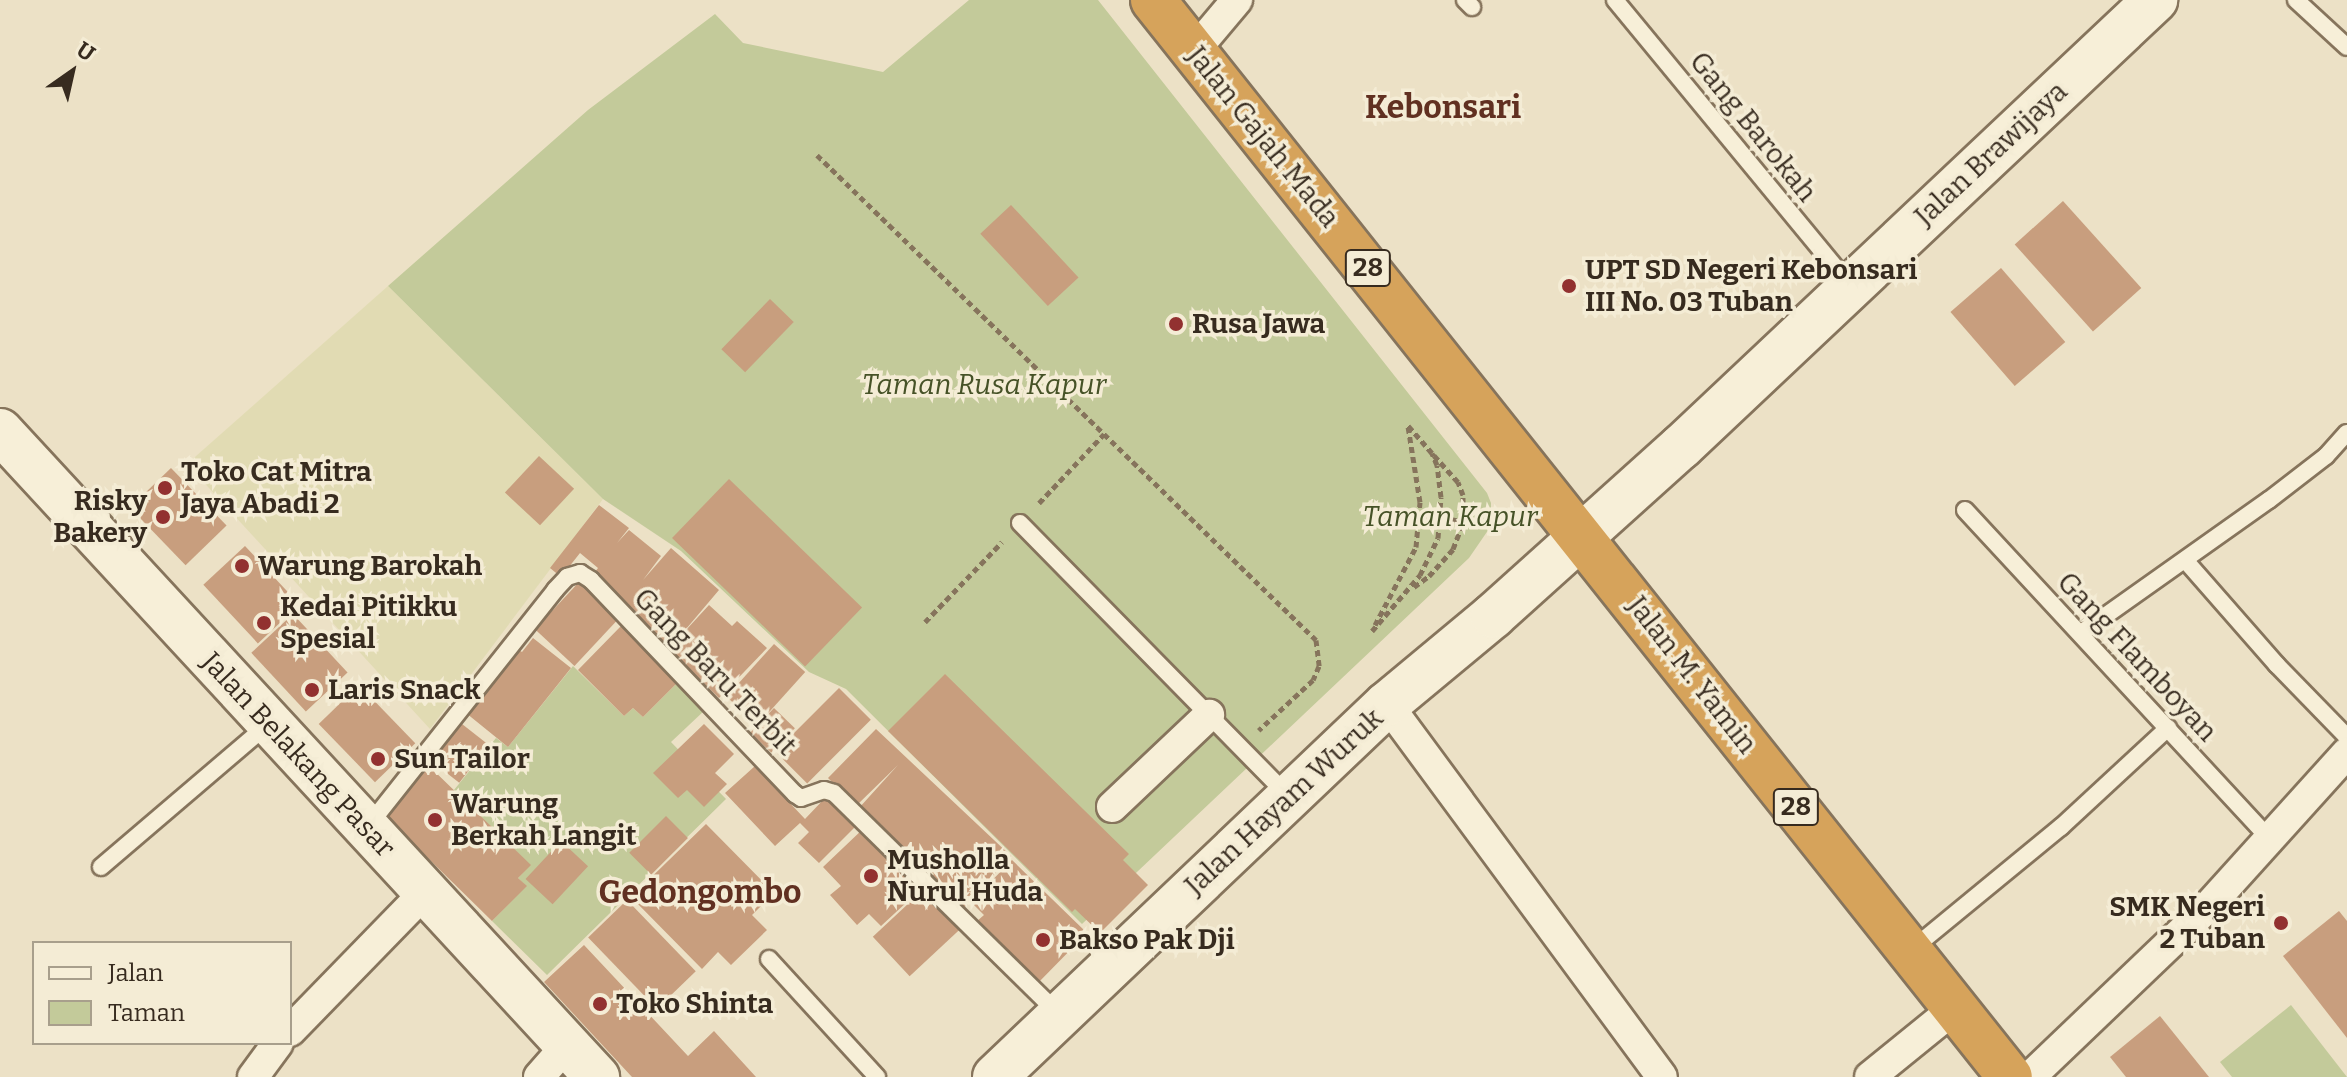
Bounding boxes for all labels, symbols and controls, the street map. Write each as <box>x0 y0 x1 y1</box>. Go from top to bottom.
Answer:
north arrow <box>32 32 112 112</box>
text: U <box>71 36 100 67</box>
street label: Jalan Gajah Mada <box>1180 40 1346 234</box>
street label: Gang Barokah <box>1682 45 1824 209</box>
street label: Jalan Brawijaya <box>1908 75 2074 233</box>
district label: Kebonsari <box>1365 88 1521 126</box>
road number: 28 <box>1344 246 1392 290</box>
place label: UPT SD Negeri Kebonsari III No. 03 Tuban <box>1585 253 1917 319</box>
marker: UPT SD Negeri Kebonsari III No. 03 Tuban <box>1560 277 1578 295</box>
place label: Rusa Jawa <box>1192 307 1325 341</box>
marker: Rusa Jawa <box>1167 315 1185 333</box>
park label: Taman Rusa Kapur <box>862 368 1106 402</box>
place label: Toko Cat Mitra Jaya Abadi 2 <box>181 455 372 521</box>
marker: Toko Cat Mitra Jaya Abadi 2 <box>156 479 174 497</box>
place label: Risky Bakery <box>53 484 147 550</box>
park label: Taman Kapur <box>1363 500 1537 534</box>
marker: Risky Bakery <box>154 508 172 526</box>
place label: Warung Barokah <box>258 549 482 583</box>
marker: Warung Barokah <box>233 557 251 575</box>
street label: Gang Flamboyan <box>2050 566 2224 748</box>
street label: Gang Baru Terbit <box>627 581 803 763</box>
place label: Kedai Pitikku Spesial <box>280 590 457 656</box>
street label: Jalan M. Yamin <box>1620 590 1764 760</box>
marker: Kedai Pitikku Spesial <box>255 614 273 632</box>
street label: Jalan Belakang Pasar <box>194 646 402 864</box>
place label: Laris Snack <box>328 673 481 707</box>
marker: Laris Snack <box>303 681 321 699</box>
street label: Jalan Hayam Wuruk <box>1178 702 1390 902</box>
place label: Sun Tailor <box>394 742 530 776</box>
marker: Sun Tailor <box>369 750 387 768</box>
road number: 28 <box>1772 785 1820 829</box>
place label: Warung Berkah Langit <box>451 787 637 853</box>
marker: Warung Berkah Langit <box>426 811 444 829</box>
place label: Musholla Nurul Huda <box>887 843 1043 909</box>
marker: Musholla Nurul Huda <box>862 867 880 885</box>
district label: Gedongombo <box>598 873 802 911</box>
place label: SMK Negeri 2 Tuban <box>2109 890 2265 956</box>
marker: SMK Negeri 2 Tuban <box>2272 914 2290 932</box>
place label: Bakso Pak Dji <box>1059 923 1235 957</box>
marker: Bakso Pak Dji <box>1034 931 1052 949</box>
legend <box>32 941 292 1045</box>
text: Jalan <box>108 959 163 987</box>
place label: Toko Shinta <box>616 987 773 1021</box>
marker: Toko Shinta <box>591 995 609 1013</box>
text: Taman <box>108 999 185 1027</box>

